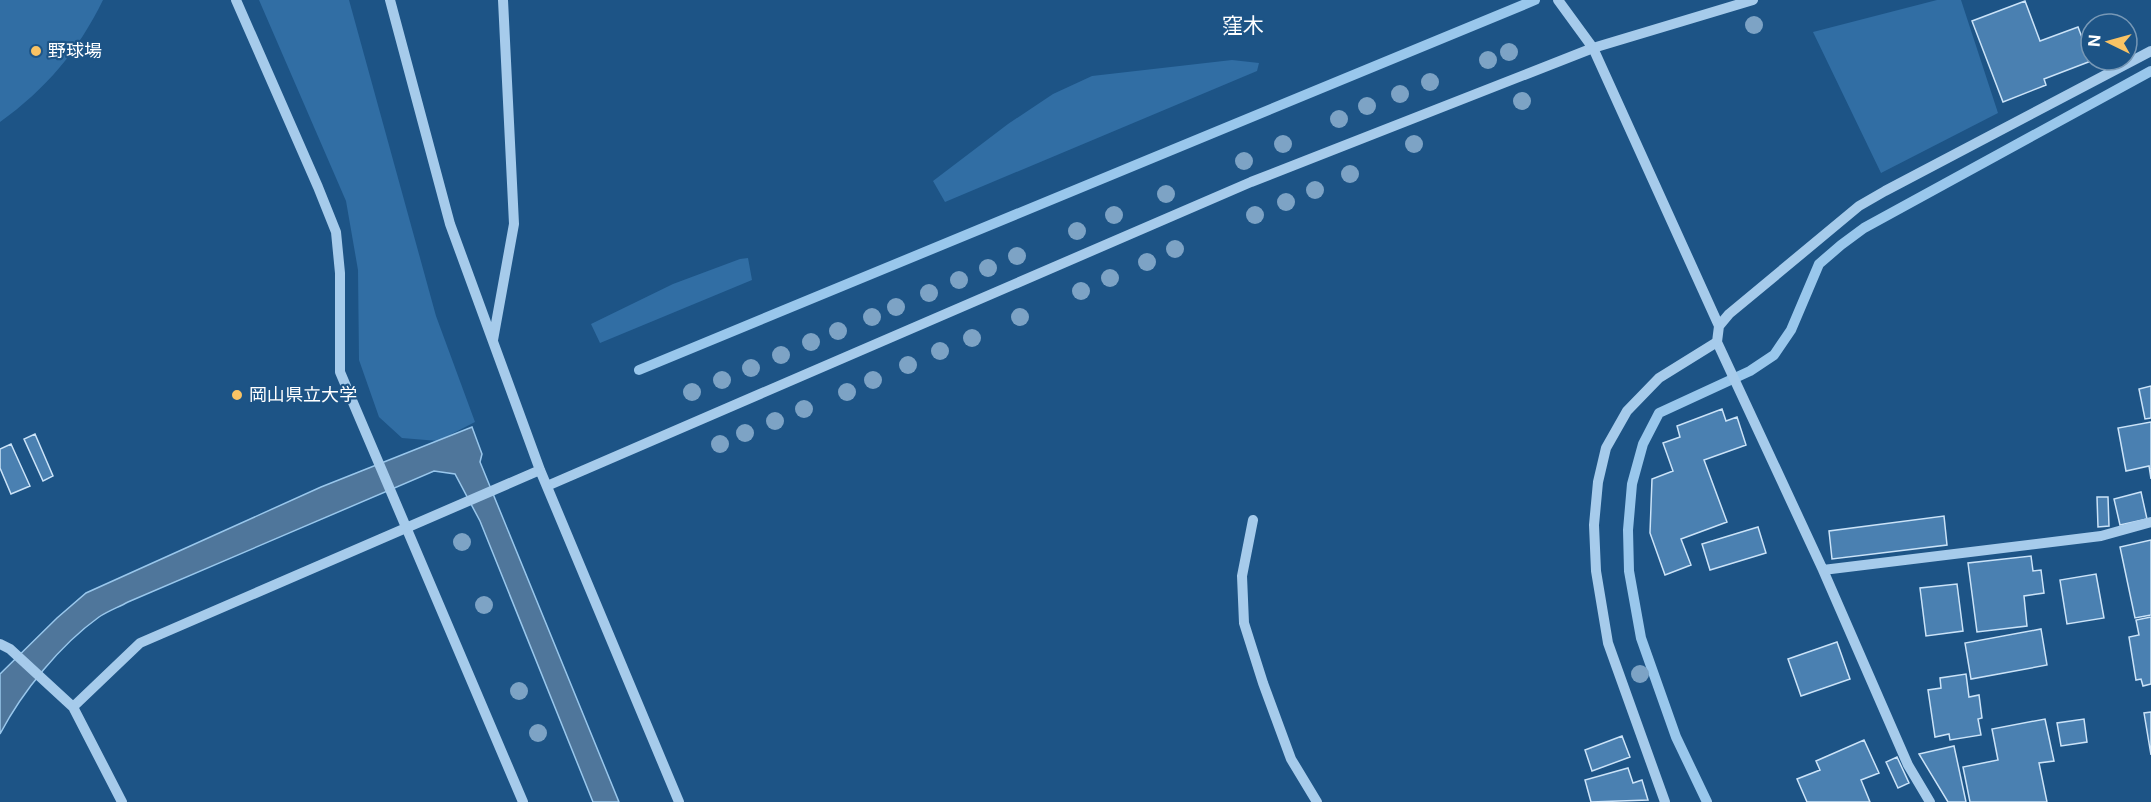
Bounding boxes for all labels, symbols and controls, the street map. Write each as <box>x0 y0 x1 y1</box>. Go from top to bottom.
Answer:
north arrow <box>2079 12 2139 72</box>
district label: 窪木 <box>1222 13 1264 38</box>
text: N <box>2084 34 2105 48</box>
place label: 野球場 <box>48 40 102 61</box>
marker: 野球場 <box>29 44 43 58</box>
place label: 岡山県立大学 <box>249 384 357 405</box>
marker: 岡山県立大学 <box>230 388 244 402</box>

